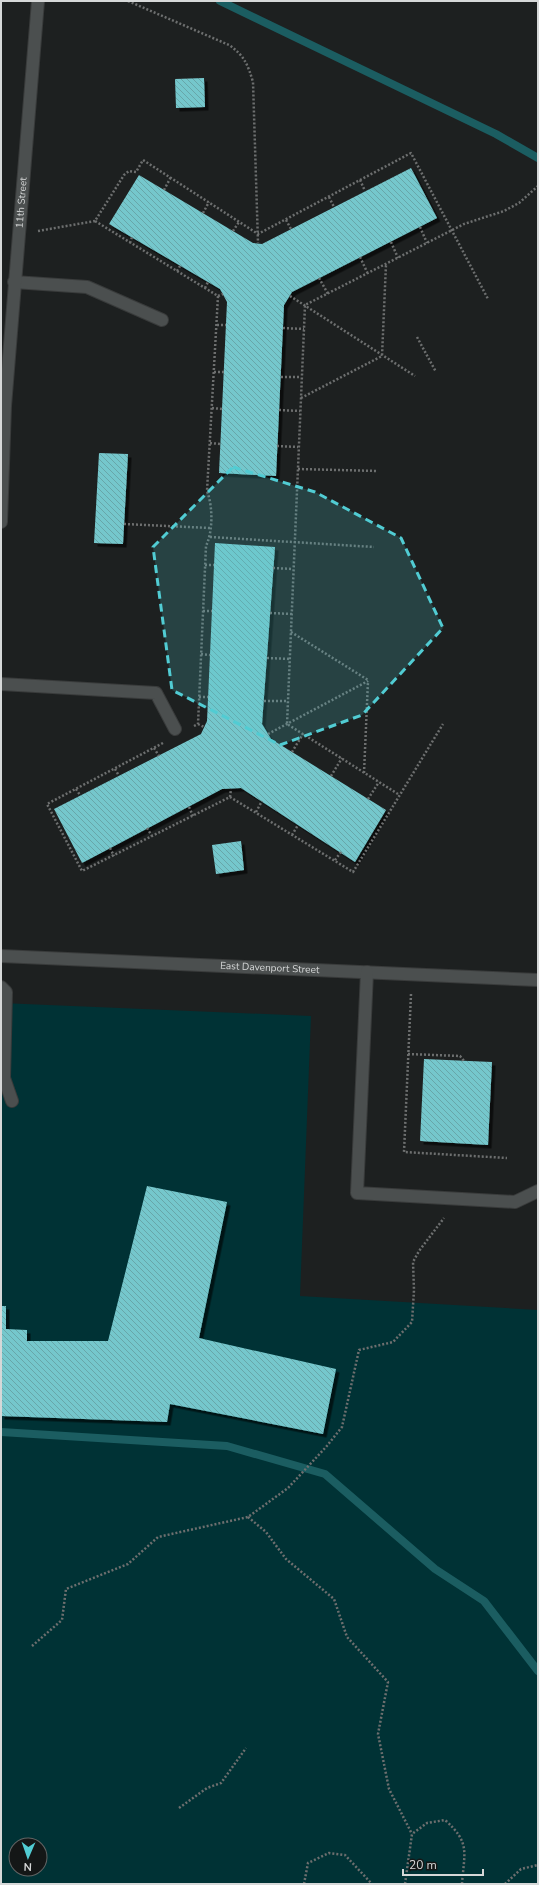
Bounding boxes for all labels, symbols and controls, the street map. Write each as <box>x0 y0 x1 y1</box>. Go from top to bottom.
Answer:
street label: 11th Street <box>13 176 31 229</box>
street label: East Davenport Street <box>220 959 320 977</box>
north arrow <box>8 1837 48 1877</box>
scale bar <box>403 1851 483 1877</box>
text: 20 m <box>409 1857 437 1873</box>
text: N <box>23 1859 32 1874</box>

